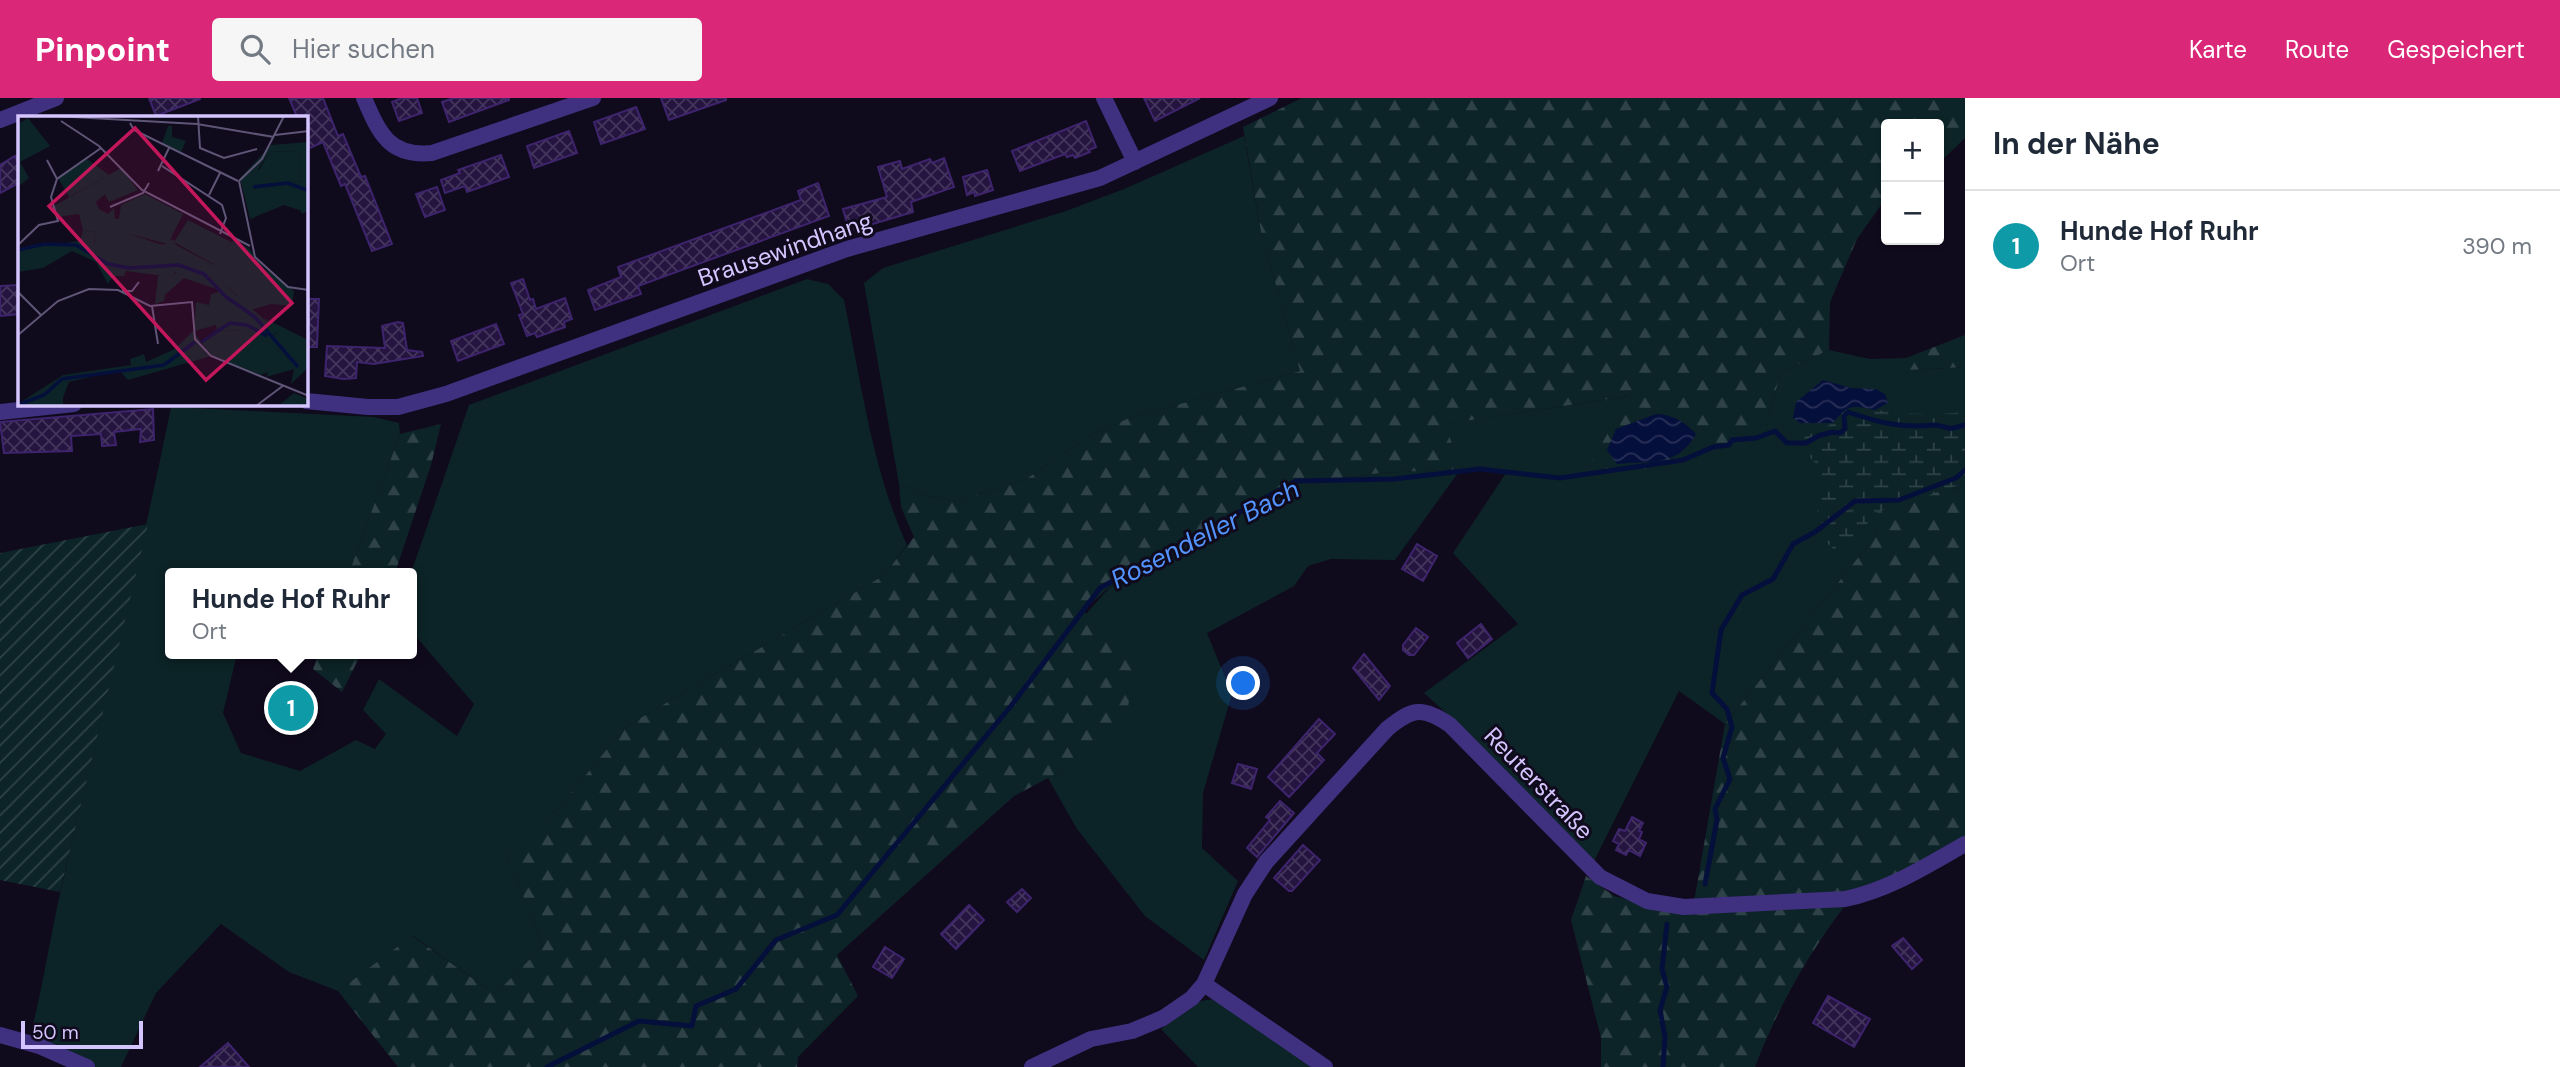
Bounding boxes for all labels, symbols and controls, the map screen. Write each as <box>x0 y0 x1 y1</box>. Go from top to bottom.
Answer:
search box <box>212 18 702 81</box>
text: Pinpoint <box>35 28 170 71</box>
icon: search <box>236 30 274 68</box>
text: Hier suchen <box>292 32 435 66</box>
text: Karte <box>2189 34 2247 65</box>
text: Route <box>2285 34 2349 65</box>
text: Gespeichert <box>2387 34 2525 65</box>
inset map <box>18 116 308 406</box>
map controls <box>1881 119 1944 245</box>
button: + <box>1881 119 1944 182</box>
text: In der Nähe <box>1993 124 2160 163</box>
button: − <box>1881 182 1944 245</box>
street label: Brausewindhang <box>694 205 876 293</box>
text: Hunde Hof Ruhr <box>2060 214 2259 248</box>
text: 1 <box>2012 231 2020 261</box>
text: 390 m <box>2462 231 2532 261</box>
text: Ort <box>2060 248 2095 278</box>
water label: Rosendeller Bach <box>1105 472 1305 596</box>
popup <box>165 568 417 659</box>
text: Hunde Hof Ruhr <box>192 582 390 616</box>
text: Ort <box>192 616 227 646</box>
your location <box>1226 666 1260 700</box>
pin: 1 <box>268 682 314 734</box>
street label: Reuterstraße <box>1478 720 1600 846</box>
scale bar <box>21 1018 144 1050</box>
text: 50 m <box>32 1020 79 1045</box>

